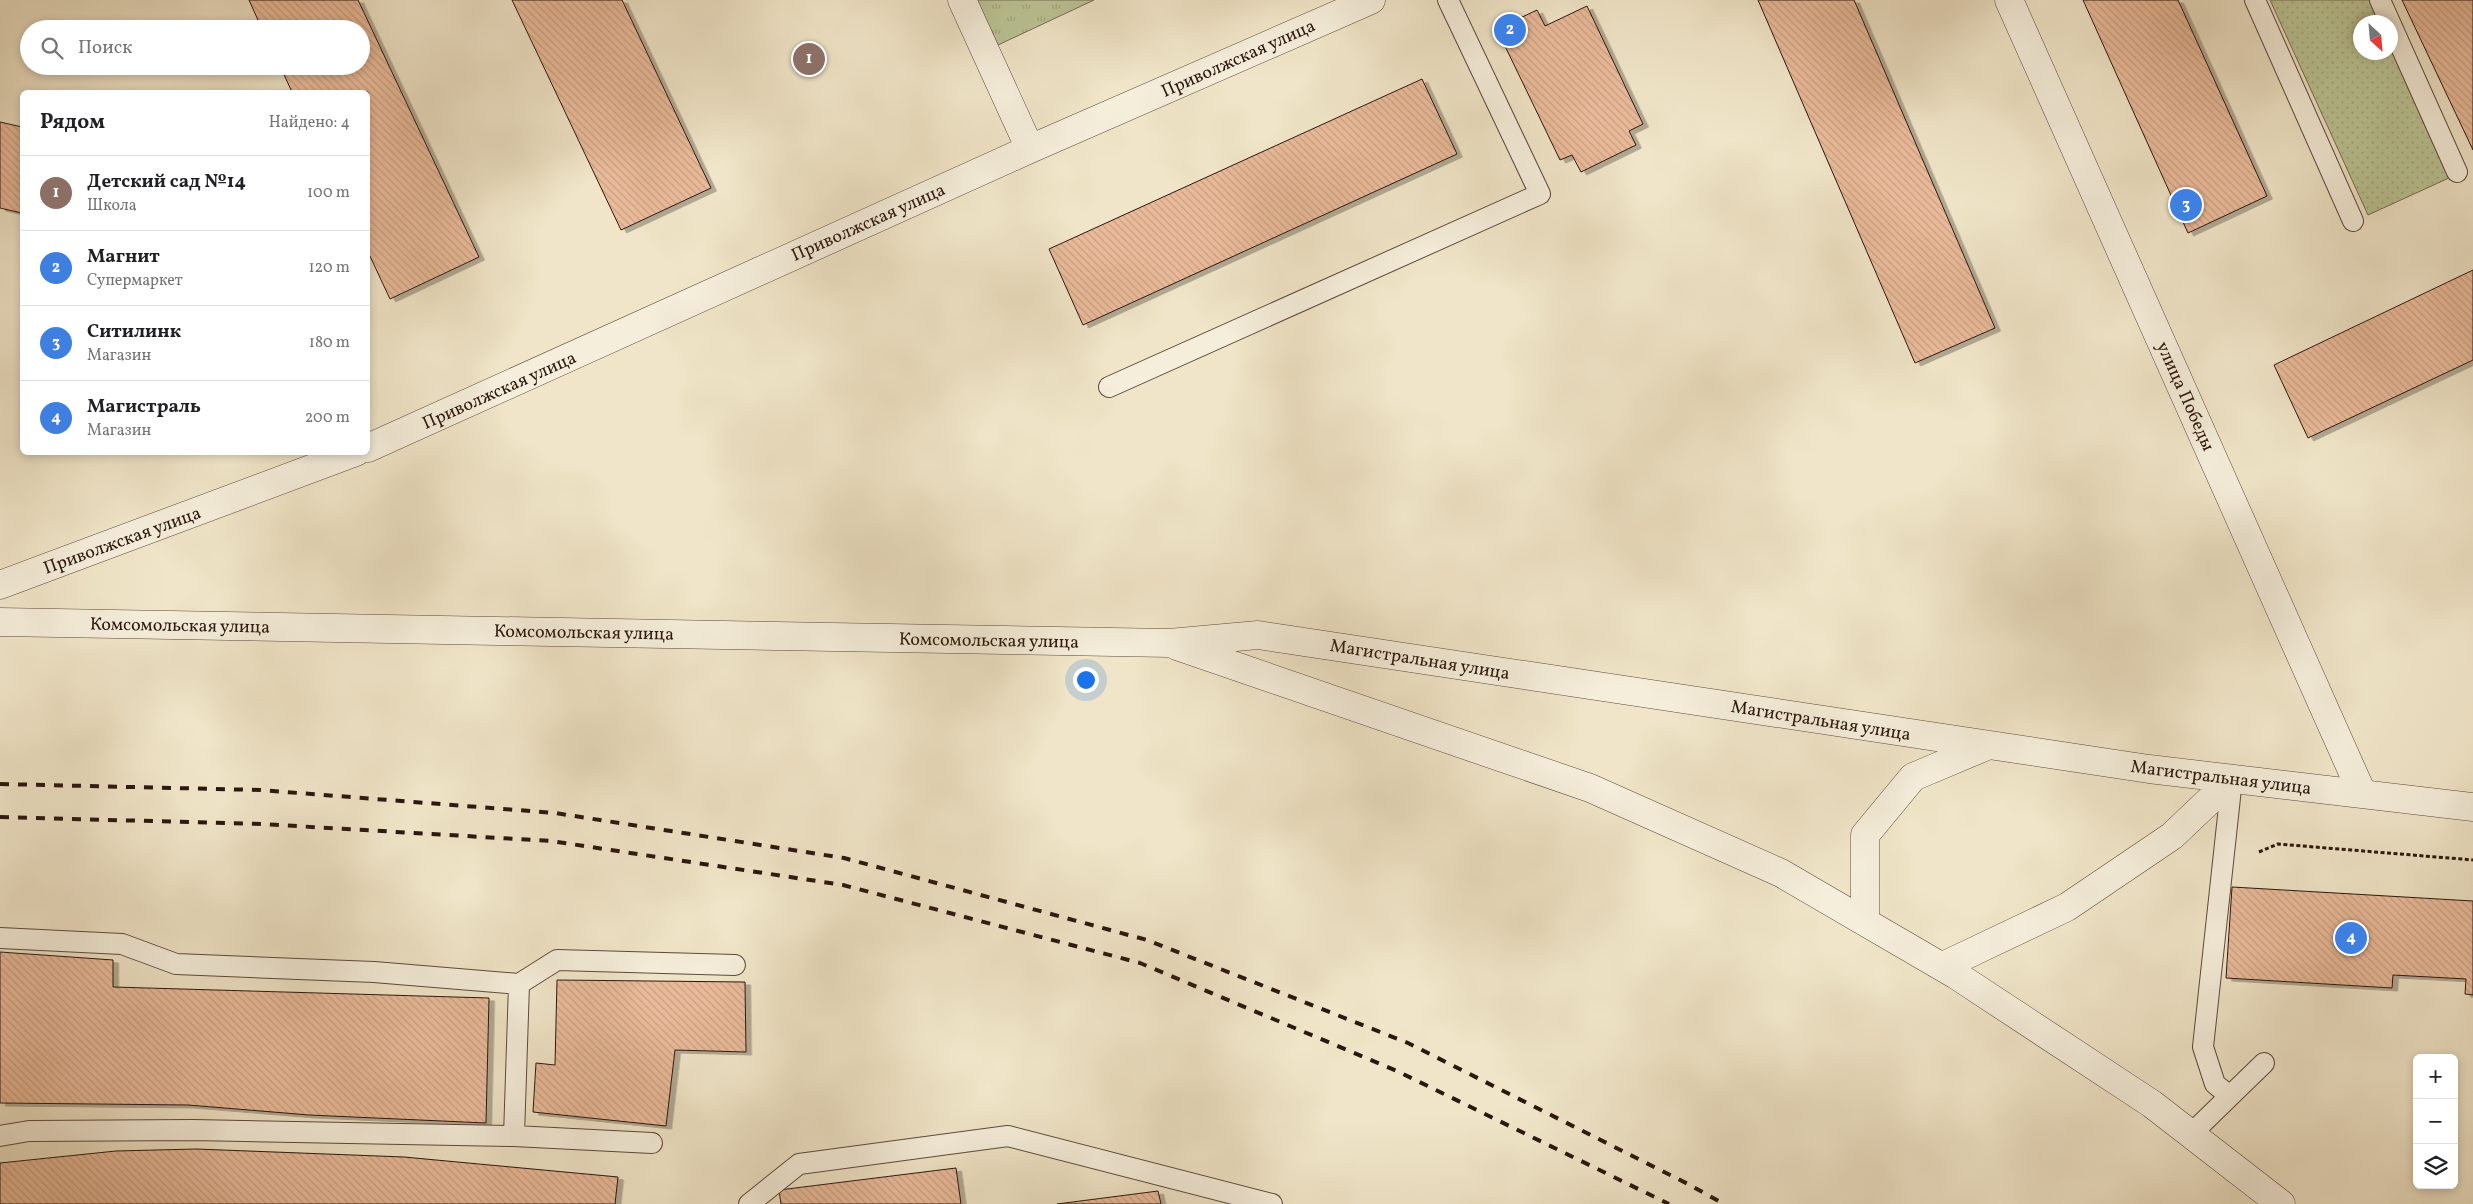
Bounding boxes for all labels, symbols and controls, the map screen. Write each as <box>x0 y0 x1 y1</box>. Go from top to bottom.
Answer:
pin: 2 <box>1494 11 1526 49</box>
street label: Приволжская улица <box>1158 14 1320 105</box>
north arrow <box>2353 15 2398 60</box>
search box <box>20 20 370 75</box>
icon: search <box>38 34 66 62</box>
text: Поиск <box>78 35 132 61</box>
pin: 1 <box>793 40 825 78</box>
text: Рядом <box>40 108 105 137</box>
text: Найдено: 4 <box>269 112 350 134</box>
text: Детский сад №14 <box>87 169 246 195</box>
street label: Приволжская улица <box>788 178 950 269</box>
text: 1 <box>53 182 59 204</box>
text: 100 m <box>307 182 350 204</box>
pin: 3 <box>2170 186 2202 224</box>
text: Школа <box>87 195 137 217</box>
text: Магнит <box>87 244 160 270</box>
text: 2 <box>52 257 60 279</box>
text: 120 m <box>308 257 350 279</box>
text: Супермаркет <box>87 270 183 292</box>
text: Ситилинк <box>87 319 181 345</box>
text: 3 <box>52 332 60 354</box>
text: 180 m <box>309 332 350 354</box>
street label: улица Победы <box>2149 338 2220 456</box>
text: Магазин <box>87 345 151 367</box>
street label: Приволжская улица <box>419 346 581 437</box>
text: Магистраль <box>87 394 201 420</box>
text: 4 <box>51 407 61 429</box>
text: 200 m <box>305 407 350 429</box>
text: Магазин <box>87 420 151 442</box>
street label: Приволжская улица <box>40 501 205 582</box>
street label: Комсомольская улица <box>90 612 270 641</box>
street label: Комсомольская улица <box>494 619 674 648</box>
street label: Комсомольская улица <box>899 627 1079 656</box>
street label: Магистральная улица <box>1328 634 1512 687</box>
your location <box>1073 667 1099 693</box>
street label: Магистральная улица <box>1729 695 1913 748</box>
street label: Магистральная улица <box>2129 755 2313 802</box>
pin: 4 <box>2335 919 2367 957</box>
map controls <box>2413 1054 2458 1189</box>
button: + <box>2413 1054 2458 1099</box>
button: − <box>2413 1099 2458 1144</box>
button: layers <box>2413 1144 2458 1189</box>

